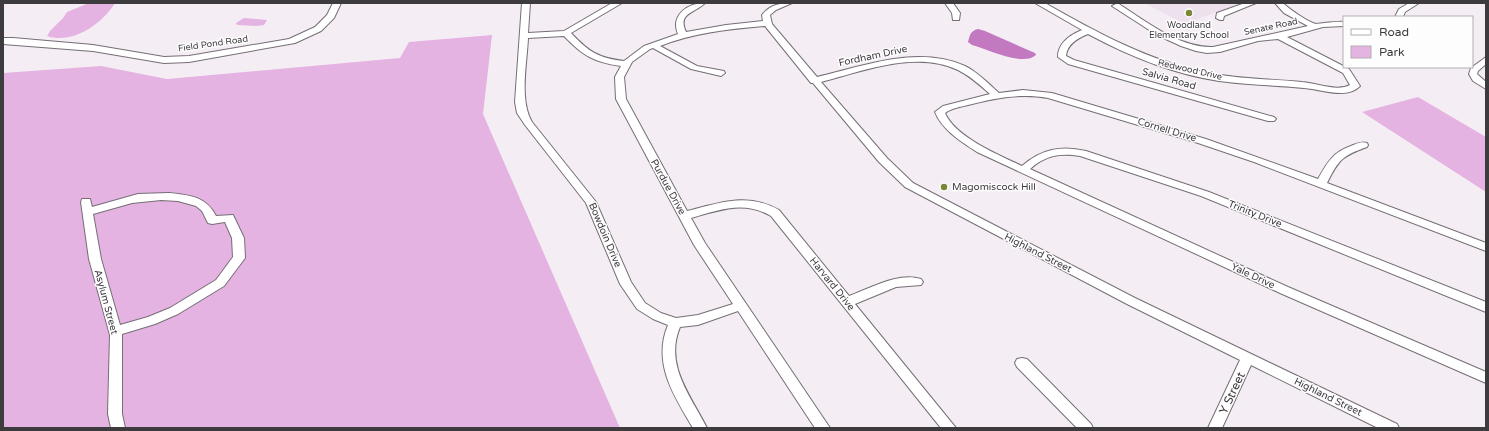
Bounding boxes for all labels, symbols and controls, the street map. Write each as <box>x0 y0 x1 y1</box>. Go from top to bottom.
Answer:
marker: Woodland Elementary School <box>1184 8 1194 18</box>
street label: Senate Road <box>1243 16 1299 38</box>
legend <box>1343 16 1473 68</box>
place label: Woodland Elementary School <box>1149 20 1229 41</box>
text: Road <box>1379 25 1409 39</box>
street label: Field Pond Road <box>177 34 249 54</box>
street label: Fordham Drive <box>838 43 909 69</box>
text: Park <box>1379 45 1405 59</box>
street label: Redwood Drive <box>1157 57 1223 83</box>
street label: Salvia Road <box>1141 66 1197 92</box>
street label: Cornell Drive <box>1136 115 1198 145</box>
street label: Purdue Drive <box>648 157 688 217</box>
place label: Magomiscock Hill <box>952 181 1036 193</box>
marker: Magomiscock Hill <box>939 182 949 192</box>
street label: Trinity Drive <box>1226 198 1284 230</box>
street label: Bowdoin Drive <box>586 201 624 269</box>
street label: Highland Street <box>1002 231 1074 275</box>
street label: Harvard Drive <box>807 255 857 313</box>
street label: Yale Drive <box>1229 261 1277 291</box>
street label: Asylum Street <box>92 268 120 336</box>
street label: Y Street <box>1216 369 1248 416</box>
street label: Highland Street <box>1292 375 1364 419</box>

